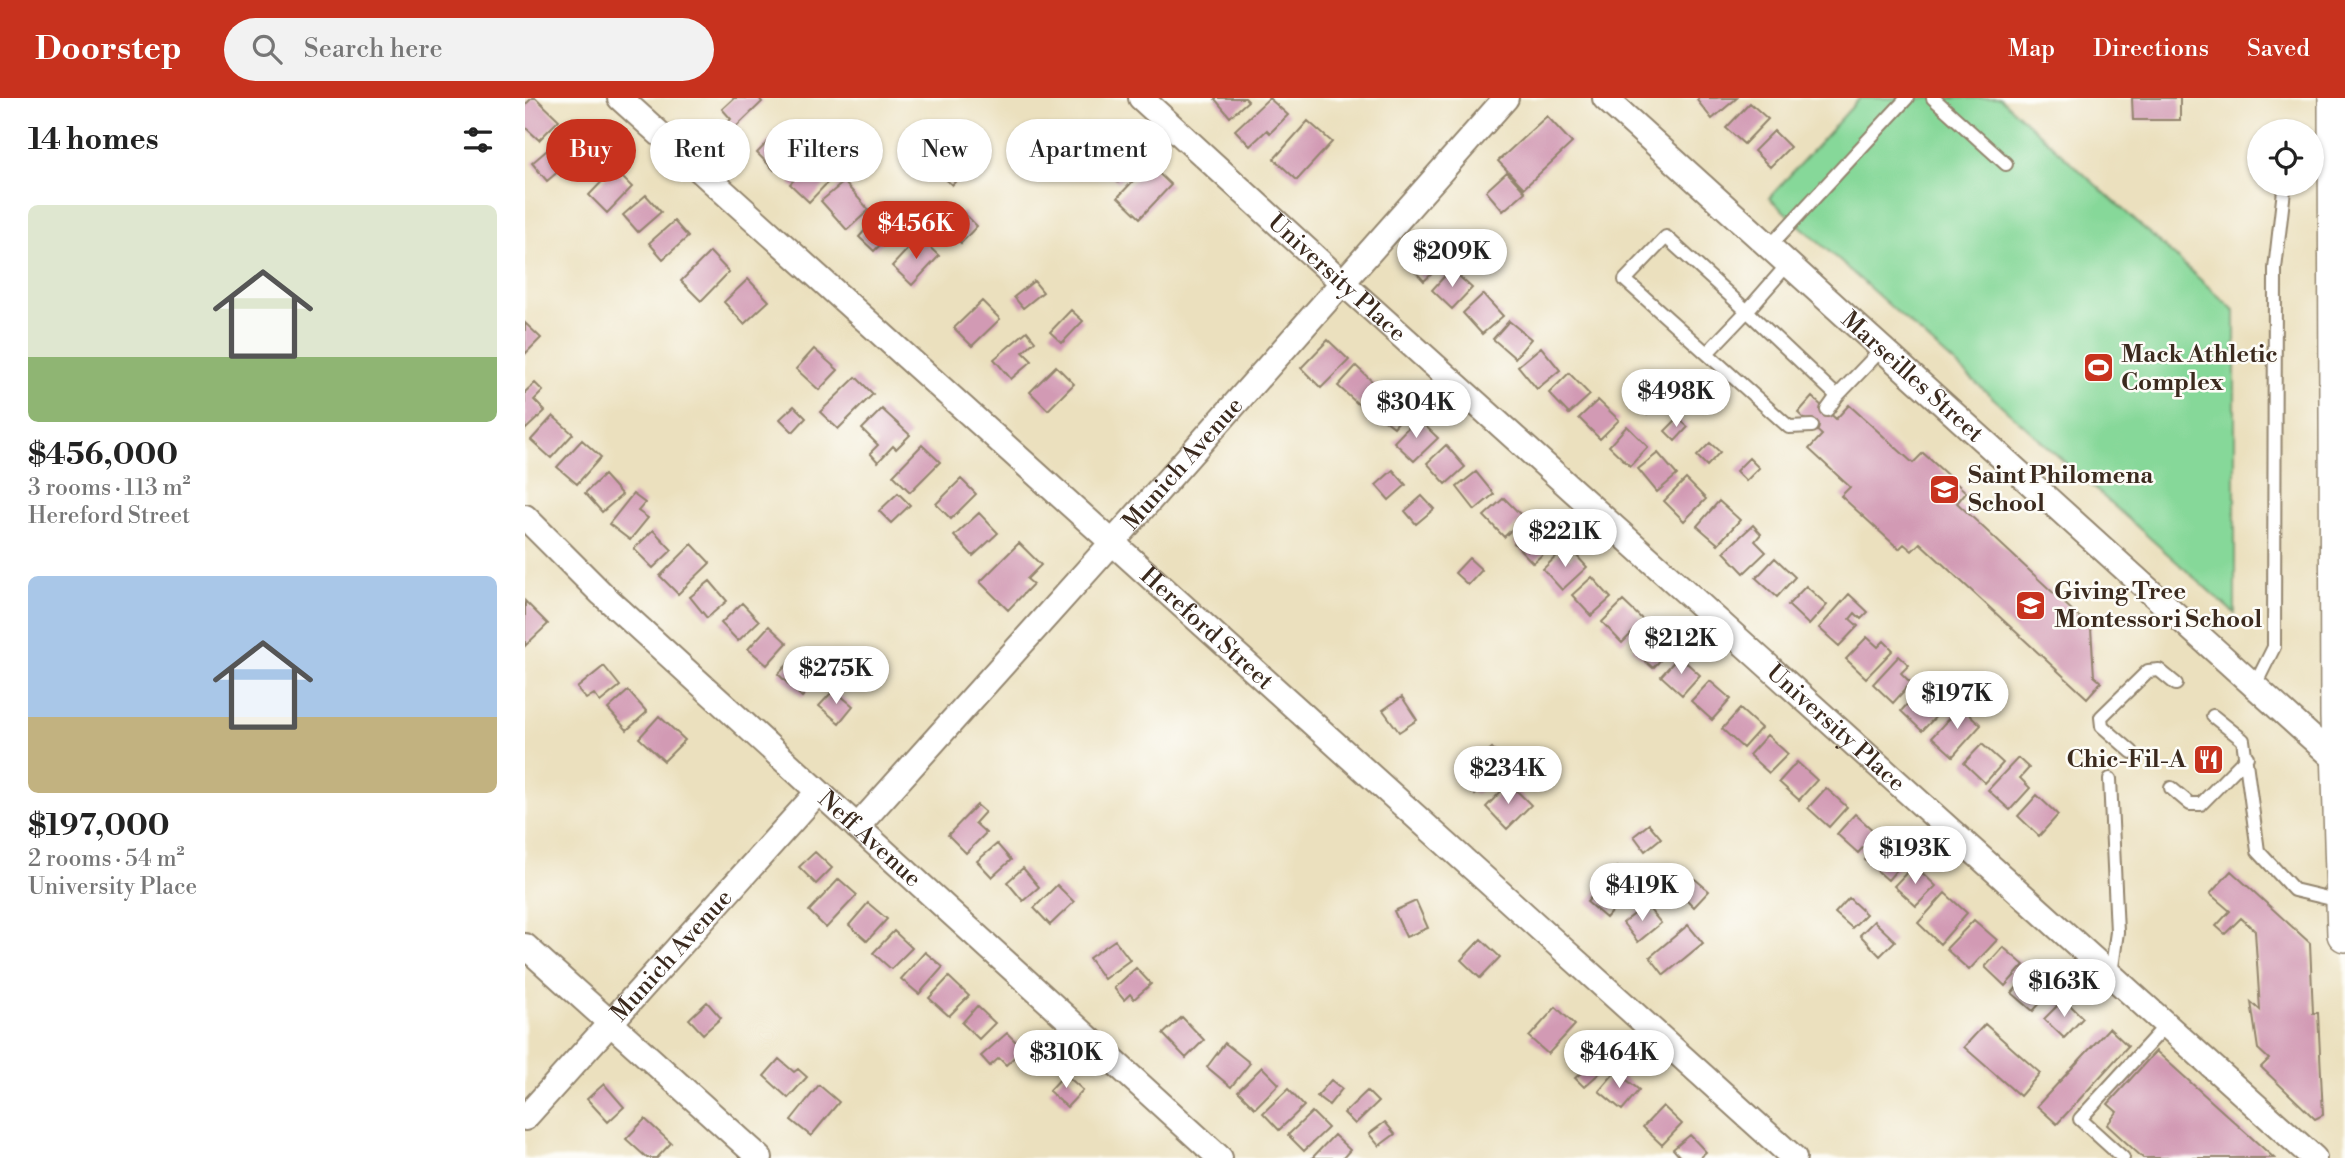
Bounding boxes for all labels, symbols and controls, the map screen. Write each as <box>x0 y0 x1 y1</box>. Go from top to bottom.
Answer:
search box <box>224 18 714 81</box>
text: Doorstep <box>35 29 182 70</box>
icon: search <box>248 30 286 68</box>
text: Search here <box>304 33 443 65</box>
text: Map <box>2008 34 2055 64</box>
text: Directions <box>2093 34 2209 64</box>
text: Saved <box>2247 34 2310 64</box>
chip: Buy <box>546 119 636 182</box>
chip: Rent <box>650 119 750 182</box>
chip: Filters <box>764 119 883 182</box>
chip: New <box>897 119 992 182</box>
chip: Apartment <box>1006 119 1172 182</box>
map controls <box>2247 119 2324 196</box>
button: locate <box>2247 119 2324 196</box>
text: 14 homes <box>28 121 159 159</box>
icon: filters <box>459 121 497 159</box>
pin: $456K <box>867 202 965 261</box>
street label: University Place <box>1261 208 1412 349</box>
text: $456K <box>878 210 954 238</box>
pin: $209K <box>1403 230 1501 289</box>
text: $209K <box>1413 238 1491 266</box>
icon: home <box>200 251 326 377</box>
street label: Marseilles Street <box>1835 305 1990 450</box>
place label: Mack Athletic Complex <box>2121 340 2278 398</box>
sports icon: Mack Athletic Complex <box>2081 351 2115 385</box>
pin: $498K <box>1627 370 1725 429</box>
text: $498K <box>1638 378 1714 406</box>
pin: $304K <box>1367 380 1465 440</box>
text: $304K <box>1377 389 1455 417</box>
street label: Munich Avenue <box>1116 391 1250 537</box>
text: $456,000 <box>28 436 178 474</box>
place label: Saint Philomena School <box>1968 461 2154 519</box>
school or university icon: Saint Philomena School <box>1928 472 1962 506</box>
text: 3 rooms · 113 m² <box>28 474 191 502</box>
text: Hereford Street <box>28 502 190 530</box>
pin: $221K <box>1516 510 1614 569</box>
text: $221K <box>1529 518 1601 546</box>
street label: Hereford Street <box>1134 561 1280 697</box>
place label: Giving Tree Montessori School <box>2054 577 2262 635</box>
school or university icon: Giving Tree Montessori School <box>2014 588 2048 622</box>
pin: $212K <box>1632 616 1730 676</box>
icon: home <box>200 622 326 748</box>
text: $212K <box>1645 625 1717 653</box>
pin: $275K <box>787 646 885 706</box>
text: $275K <box>799 655 873 683</box>
street label: University Place <box>1760 658 1911 799</box>
pin: $197K <box>1908 672 2006 731</box>
text: $197K <box>1921 680 1993 708</box>
restaurant icon: Chic-Fil-A <box>2192 742 2226 776</box>
place label: Chic-Fil-A <box>2066 745 2187 775</box>
pin: $234K <box>1459 746 1557 806</box>
text: $234K <box>1470 755 1546 783</box>
street label: Neff Avenue <box>812 785 927 894</box>
text: $197,000 <box>28 807 170 845</box>
pin: $193K <box>1866 826 1964 886</box>
text: $193K <box>1879 835 1951 863</box>
text: 2 rooms · 54 m² <box>28 845 185 873</box>
pin: $419K <box>1593 864 1691 923</box>
text: $419K <box>1606 872 1678 900</box>
text: University Place <box>28 873 197 901</box>
street label: Munich Avenue <box>605 883 739 1028</box>
pin: $163K <box>2015 960 2113 1019</box>
text: $163K <box>2029 968 2099 996</box>
pin: $310K <box>1017 1030 1115 1090</box>
pin: $464K <box>1570 1030 1668 1090</box>
text: $310K <box>1030 1039 1102 1067</box>
text: $464K <box>1580 1039 1658 1067</box>

